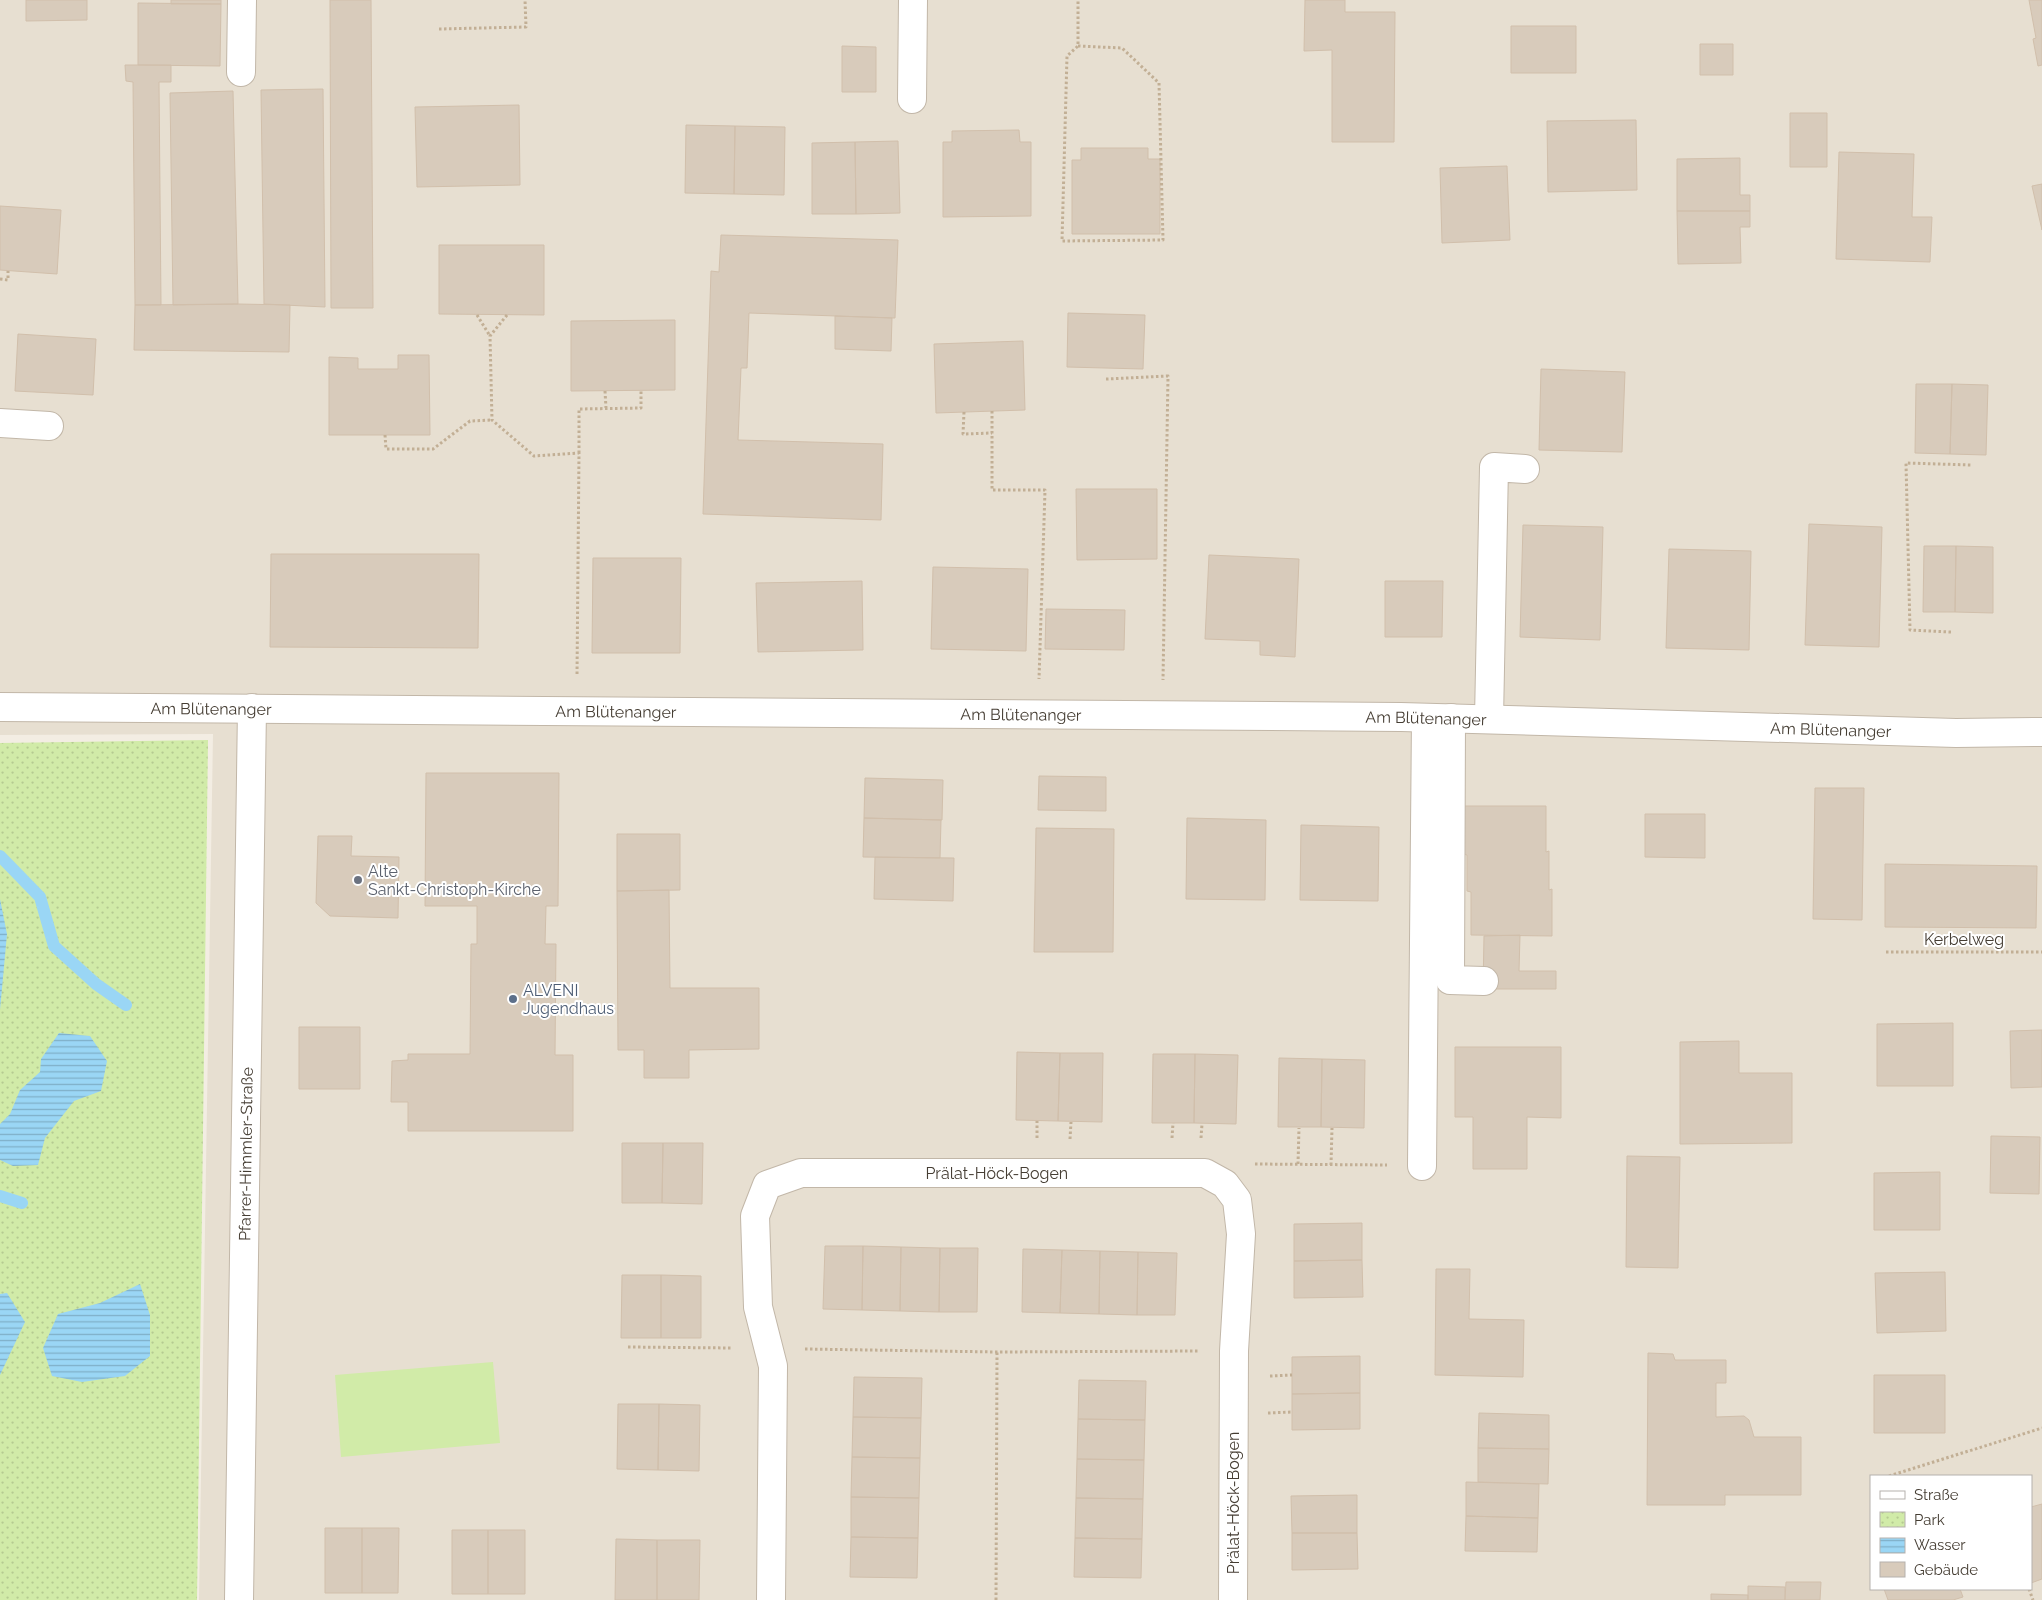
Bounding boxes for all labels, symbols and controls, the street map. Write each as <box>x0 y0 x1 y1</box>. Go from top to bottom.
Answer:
street label: Am Blütenanger <box>150 699 272 718</box>
street label: Am Blütenanger <box>555 701 677 721</box>
street label: Am Blütenanger <box>960 704 1082 724</box>
street label: Am Blütenanger <box>1365 707 1487 729</box>
street label: Am Blütenanger <box>1770 718 1892 741</box>
place label: Alte Sankt-Christoph-Kirche <box>368 862 541 899</box>
marker: Alte Sankt-Christoph-Kirche <box>352 874 364 886</box>
street label: Kerbelweg <box>1924 930 2004 949</box>
place label: ALVENI Jugendhaus <box>523 981 614 1018</box>
marker: ALVENI Jugendhaus <box>507 993 519 1005</box>
street label: Pfarrer-Himmler-Straße <box>235 1067 256 1241</box>
street label: Prälat-Höck-Bogen <box>925 1164 1068 1183</box>
street label: Prälat-Höck-Bogen <box>1224 1432 1243 1574</box>
legend <box>1870 1475 2032 1590</box>
text: Straße <box>1914 1486 1959 1504</box>
text: Park <box>1914 1511 1945 1529</box>
text: Wasser <box>1914 1536 1966 1554</box>
text: Gebäude <box>1914 1561 1978 1579</box>

